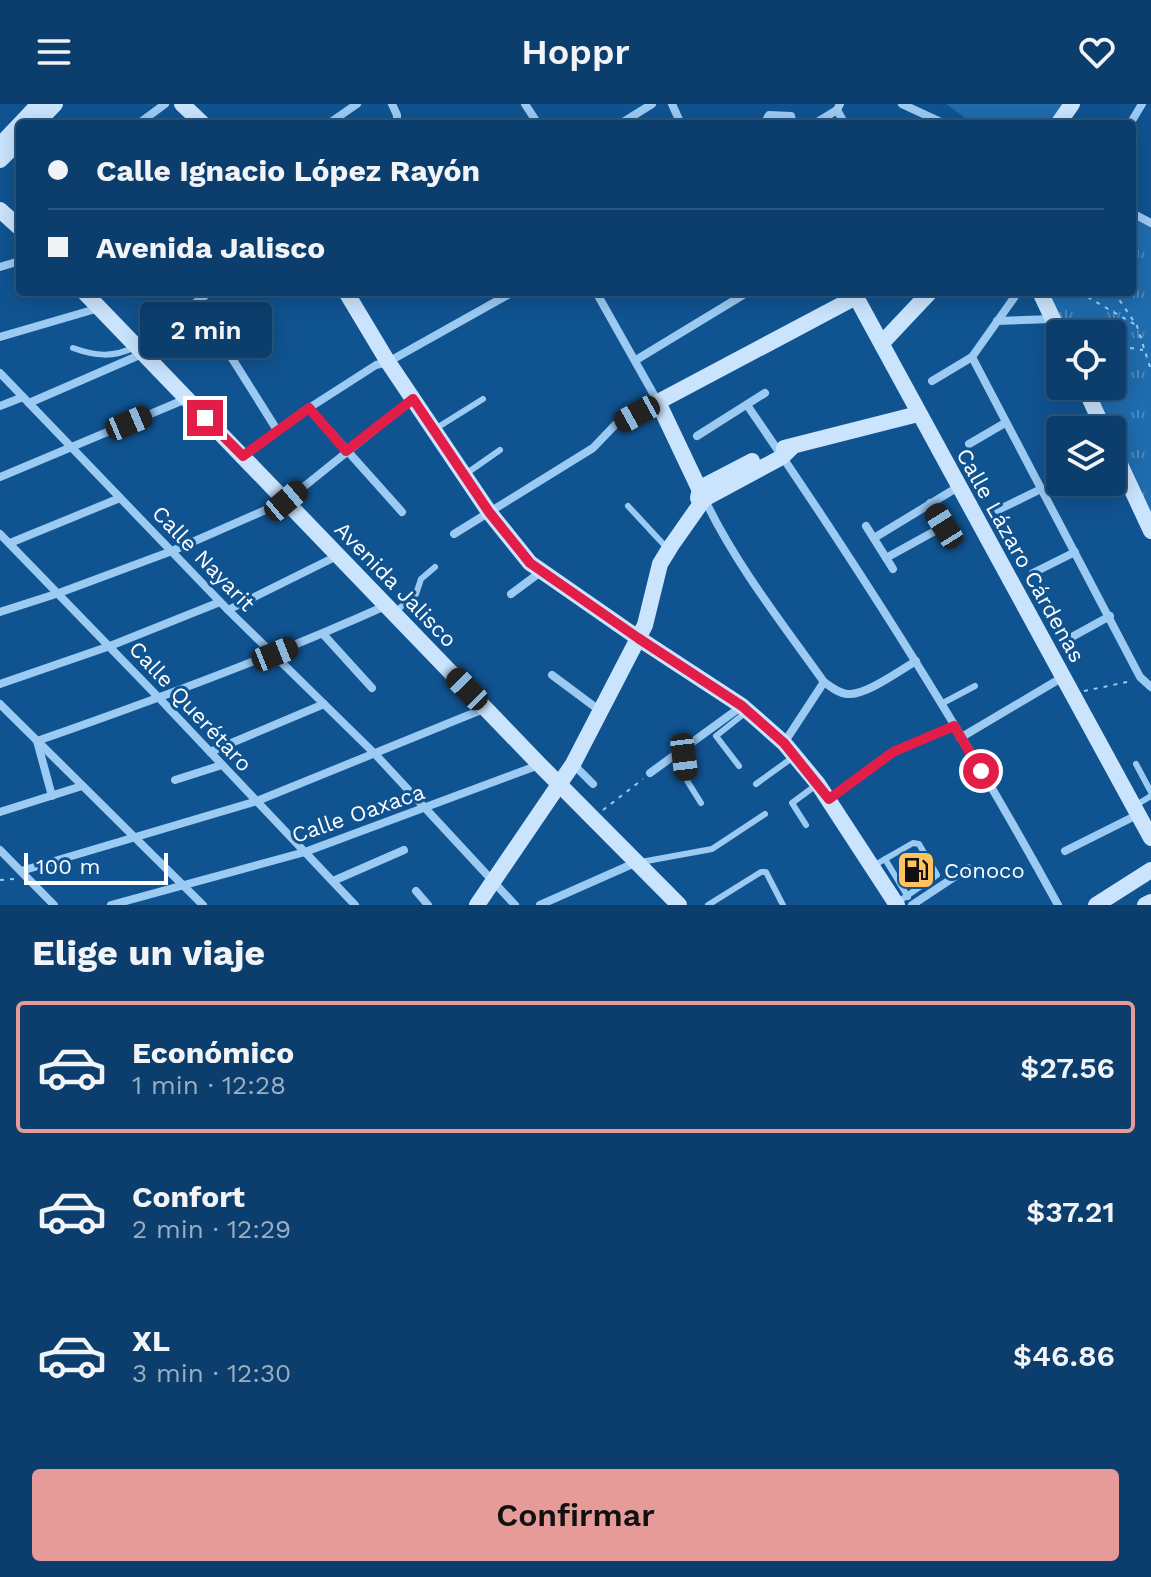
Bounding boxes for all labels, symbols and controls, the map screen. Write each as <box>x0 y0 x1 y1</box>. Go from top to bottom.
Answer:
icon: menu <box>32 30 76 74</box>
icon: heart <box>1075 30 1119 74</box>
text: Hoppr <box>521 31 630 73</box>
text: Calle Ignacio López Rayón <box>96 153 480 188</box>
text: Avenida Jalisco <box>96 230 325 265</box>
callout: 2 min <box>139 302 271 358</box>
text: 2 min <box>170 315 242 345</box>
map controls <box>1046 320 1126 496</box>
button: locate <box>1046 320 1126 400</box>
car <box>610 392 664 436</box>
route end <box>187 400 223 436</box>
car <box>102 403 156 443</box>
button: layers <box>1046 416 1126 496</box>
street label: Calle Lázaro Cárdenas <box>951 444 1090 667</box>
car <box>260 476 312 526</box>
car <box>921 499 967 553</box>
street label: Calle Nayarit <box>147 501 260 616</box>
street label: Avenida Jalisco <box>330 517 462 652</box>
car <box>248 634 302 674</box>
street label: Calle Querétaro <box>124 636 257 776</box>
car <box>442 663 492 715</box>
car <box>669 732 699 782</box>
route start <box>963 753 999 789</box>
street label: Calle Oaxaca <box>288 779 428 848</box>
scale bar <box>24 849 168 885</box>
fuel station icon: Conoco <box>895 849 937 891</box>
text: 100 m <box>36 854 100 879</box>
place label: Conoco <box>944 858 1025 883</box>
text: Elige un viaje <box>32 932 265 974</box>
icon: car <box>36 1031 108 1103</box>
text: Económico <box>132 1035 294 1070</box>
text: $27.56 <box>1020 1050 1115 1085</box>
text: 1 min · 12:28 <box>132 1070 286 1100</box>
icon: car <box>36 1175 108 1247</box>
text: Confort <box>132 1179 245 1214</box>
text: $37.21 <box>1026 1194 1115 1229</box>
text: 2 min · 12:29 <box>132 1214 291 1244</box>
icon: car <box>36 1319 108 1391</box>
text: XL <box>132 1323 170 1358</box>
text: $46.86 <box>1013 1338 1115 1373</box>
text: 3 min · 12:30 <box>132 1358 291 1388</box>
button: Confirmar <box>32 1469 1119 1561</box>

